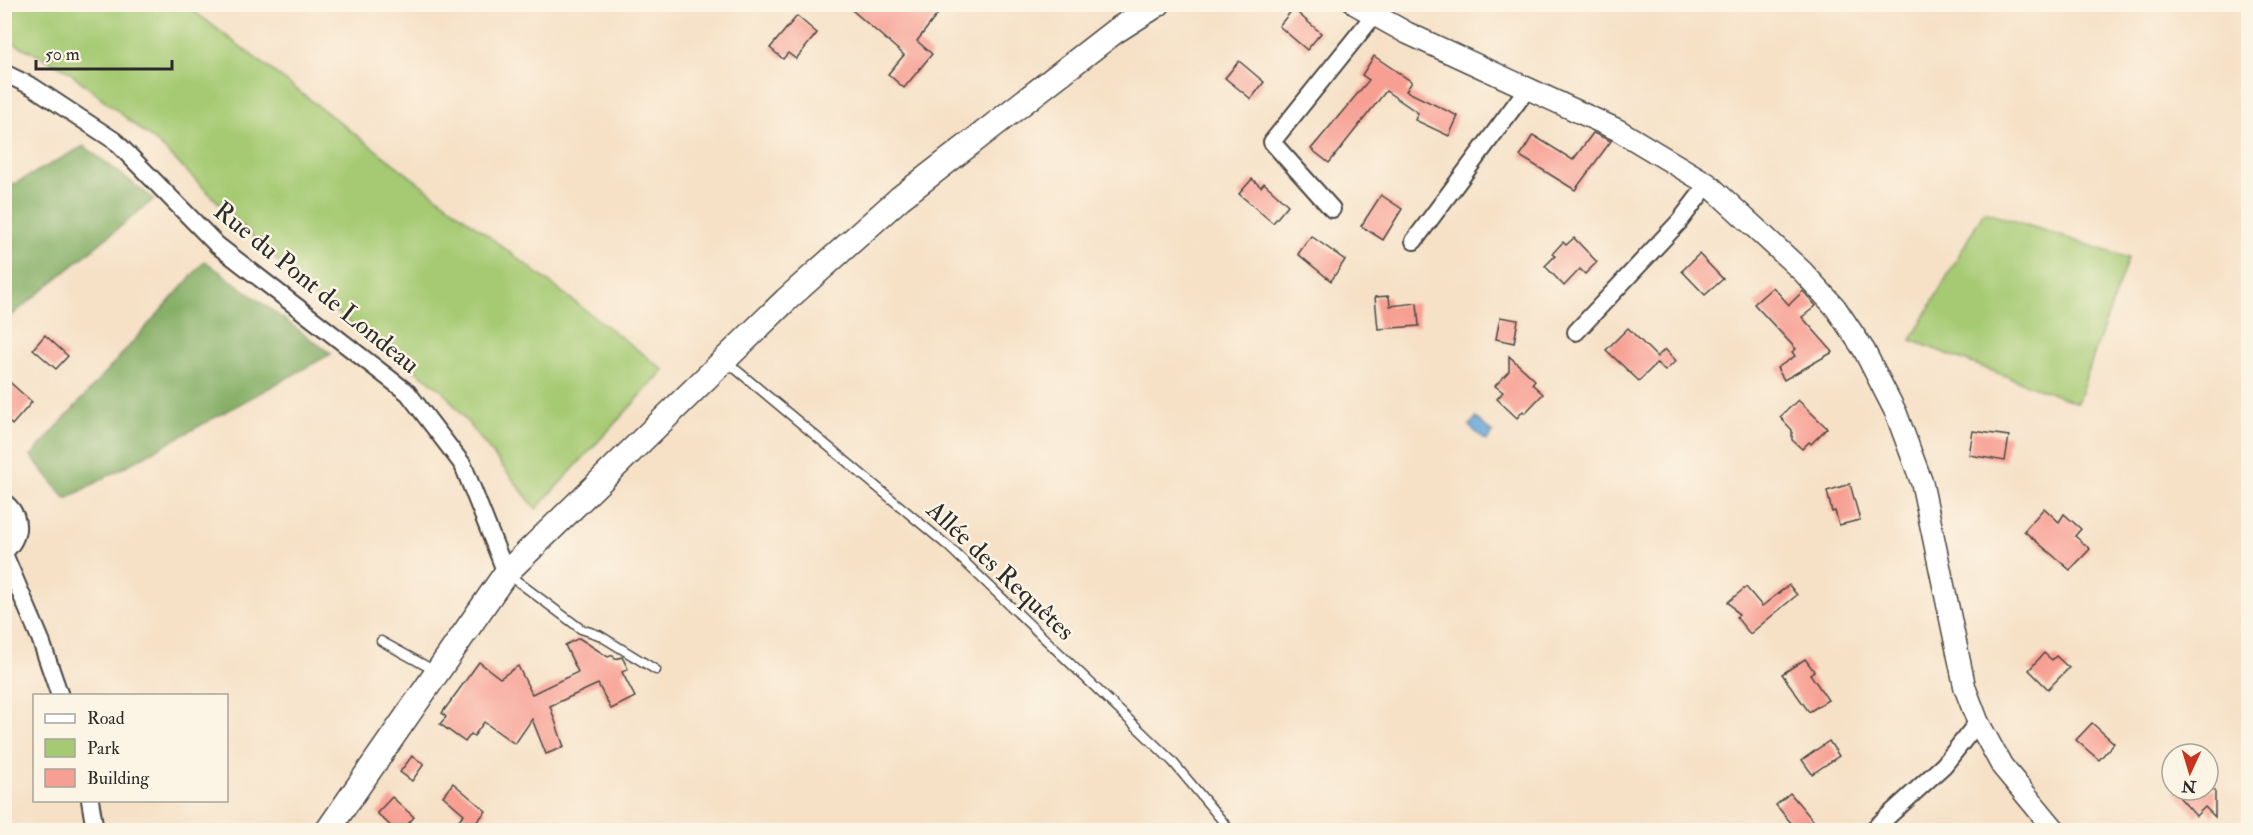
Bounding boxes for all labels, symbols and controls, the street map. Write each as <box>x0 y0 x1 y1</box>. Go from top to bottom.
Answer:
scale bar <box>36 33 172 71</box>
text: 50 m <box>45 43 80 66</box>
street label: Rue du Pont de Londeau <box>207 195 426 381</box>
street label: Allée des Requêtes <box>919 493 1081 647</box>
legend <box>33 694 228 802</box>
text: Road <box>87 707 125 730</box>
text: Park <box>87 737 120 760</box>
north arrow <box>2160 742 2220 802</box>
text: Building <box>87 767 150 790</box>
text: N <box>2181 775 2198 797</box>

